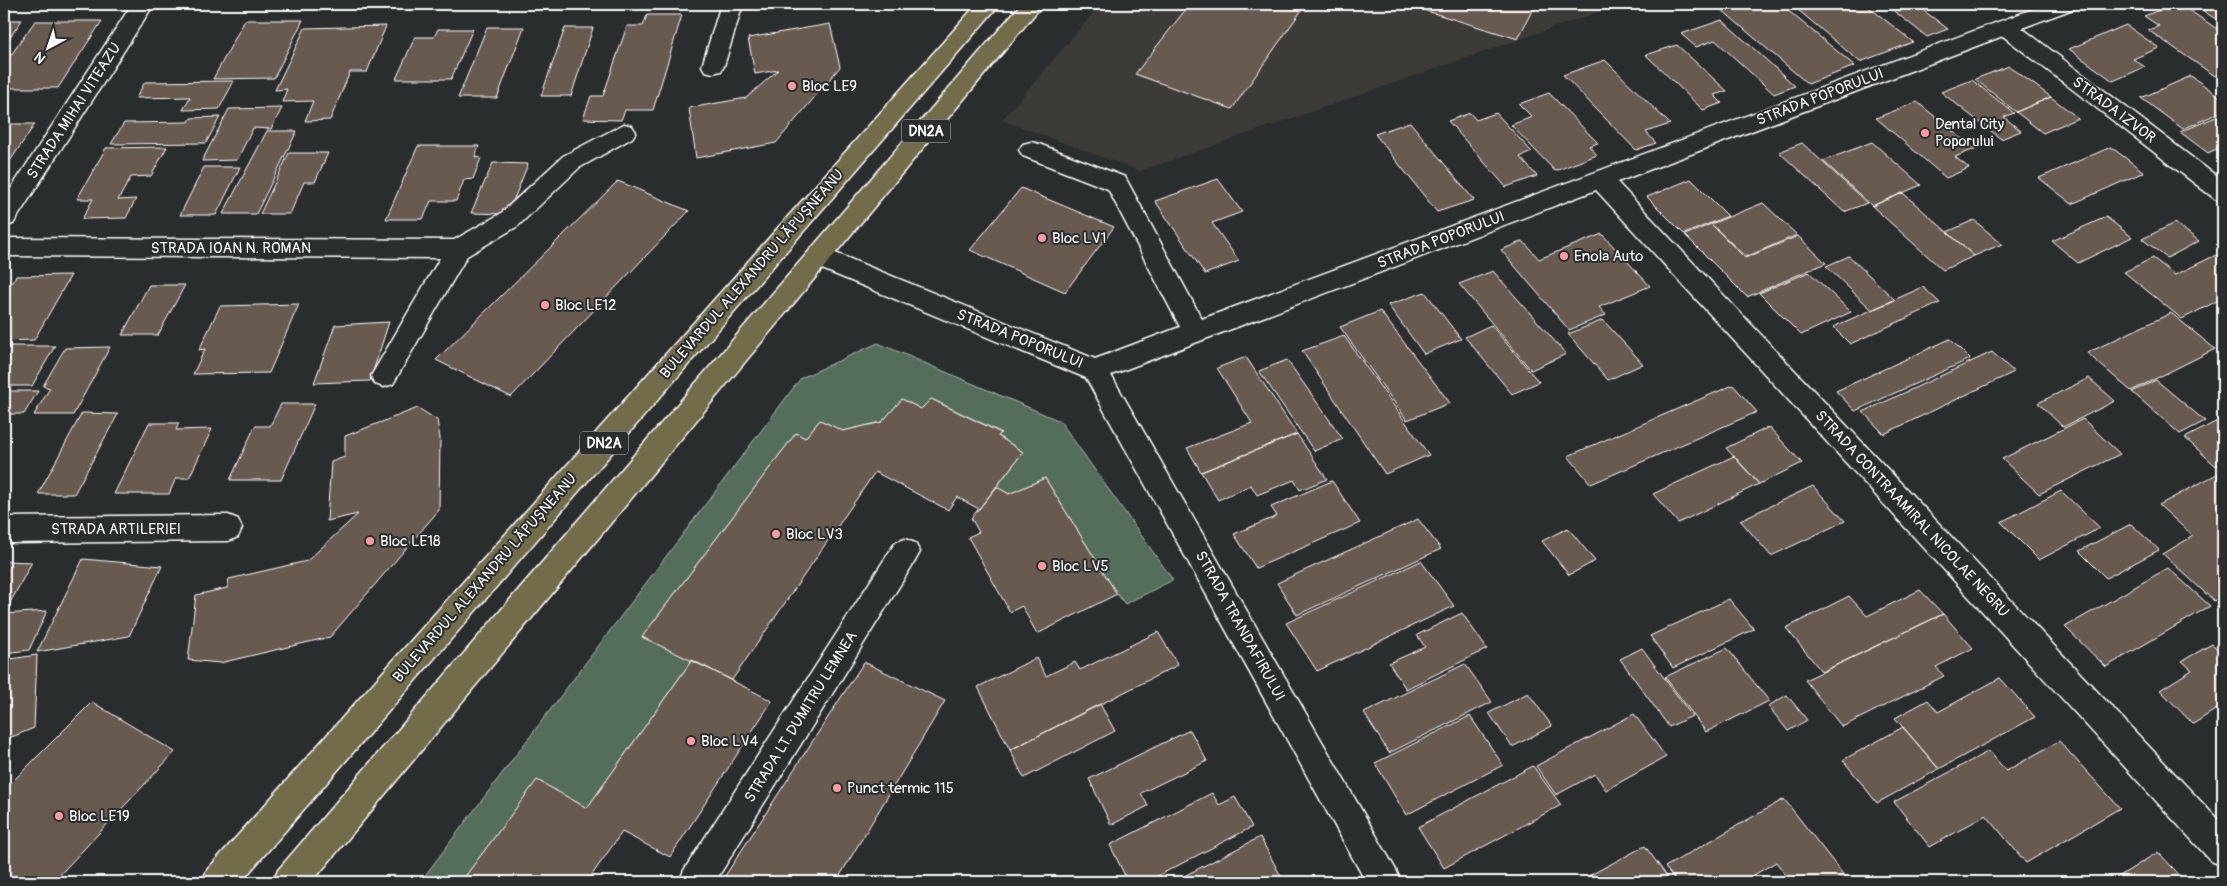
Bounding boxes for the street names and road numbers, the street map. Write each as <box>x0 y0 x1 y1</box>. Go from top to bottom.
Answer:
street label: STRADA MIHAI VITEAZU <box>23 39 125 183</box>
street label: STRADA POPORULUI <box>1754 64 1886 130</box>
street label: STRADA IZVOR <box>2069 72 2160 148</box>
road number: DN2A <box>902 120 950 142</box>
street label: BULEVARDUL ALEXANDRU LĂPUȘNEANU <box>656 165 848 383</box>
street label: STRADA POPORULUI <box>1375 207 1507 273</box>
street label: STRADA IOAN N. ROMAN <box>151 239 311 258</box>
street label: STRADA POPORULUI <box>954 305 1086 373</box>
street label: STRADA CONTRAAMIRAL NICOLAE NEGRU <box>1811 407 2013 622</box>
road number: DN2A <box>580 432 628 454</box>
street label: BULEVARDUL ALEXANDRU LĂPUȘNEANU <box>389 469 581 687</box>
street label: STRADA ARTILERIEI <box>51 520 181 539</box>
street label: STRADA TRANDAFIRULUI <box>1191 548 1289 704</box>
street label: STRADA LT. DUMITRU LEMNEA <box>740 628 862 806</box>

